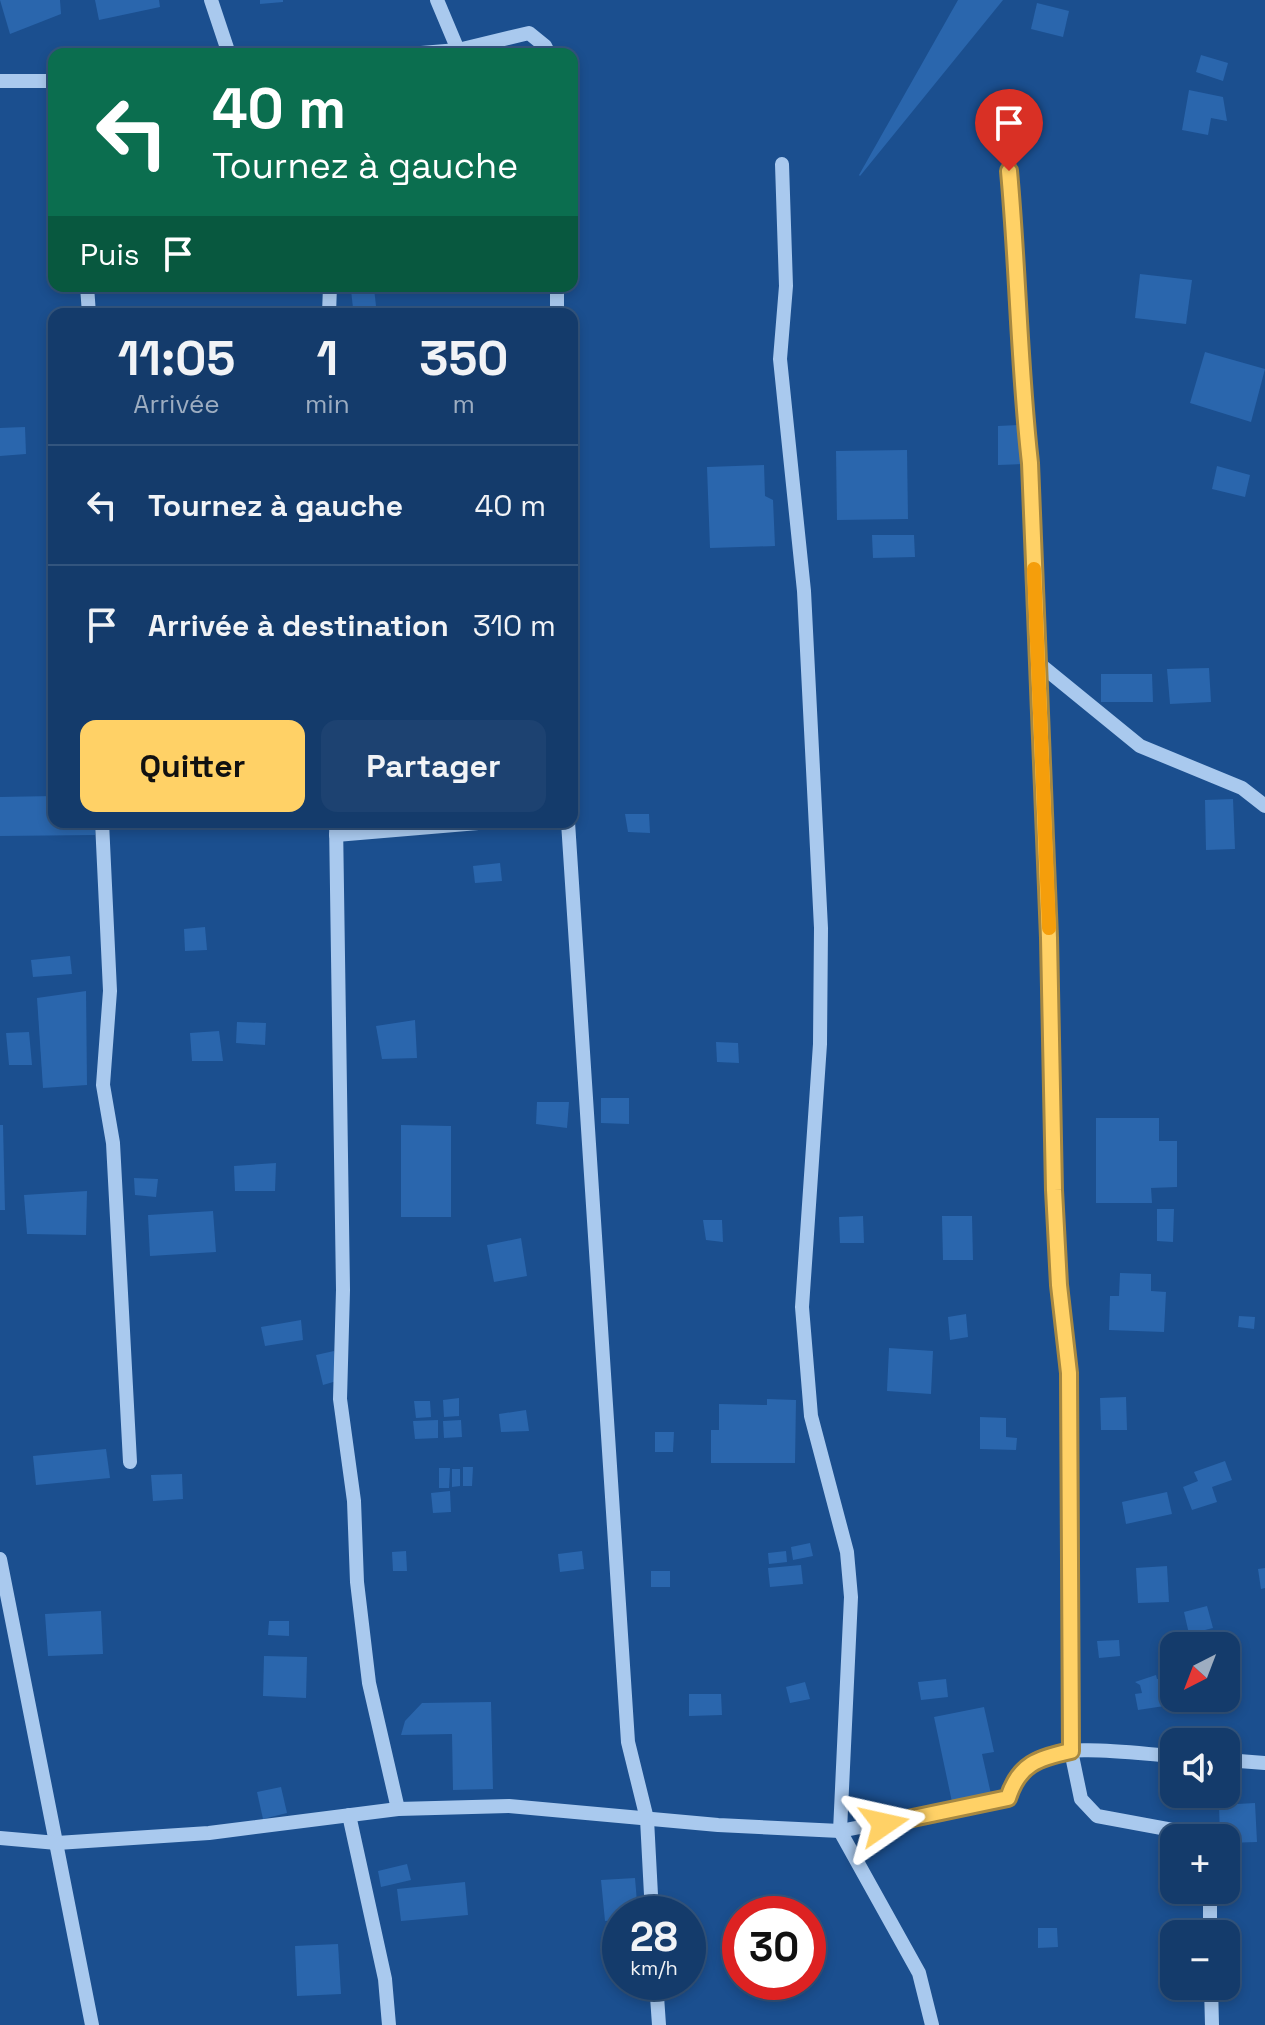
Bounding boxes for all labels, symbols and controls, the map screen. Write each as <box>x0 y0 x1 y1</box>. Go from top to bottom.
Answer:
text: 40 m <box>212 73 346 144</box>
icon: left <box>80 80 184 184</box>
pin <box>975 89 1043 171</box>
icon: arrive <box>987 101 1031 145</box>
text: Tournez à gauche <box>212 143 518 189</box>
icon: arrive <box>156 232 200 276</box>
text: Puis <box>80 235 140 274</box>
text: 11:05 <box>118 328 235 389</box>
text: 1 <box>316 328 338 389</box>
text: 350 <box>419 328 508 389</box>
text: Arrivée <box>133 387 220 421</box>
text: min <box>305 387 350 421</box>
text: m <box>453 387 475 421</box>
icon: left <box>80 483 124 527</box>
text: Tournez à gauche <box>148 486 403 525</box>
text: 40 m <box>475 486 546 525</box>
icon: arrive <box>80 603 124 647</box>
text: Arrivée à destination <box>148 606 449 645</box>
text: 310 m <box>473 606 556 645</box>
button: Quitter <box>80 720 305 812</box>
button: Partager <box>321 720 546 812</box>
north arrow <box>1160 1632 1240 1712</box>
map controls <box>1160 1632 1240 2000</box>
button: sound <box>1160 1728 1240 1808</box>
position arrow <box>842 1782 926 1866</box>
button: + <box>1160 1824 1240 1904</box>
speed limit sign: 30 <box>722 1896 826 2000</box>
text: 28 <box>630 1912 678 1963</box>
button: − <box>1160 1920 1240 2000</box>
text: km/h <box>630 1955 678 1981</box>

